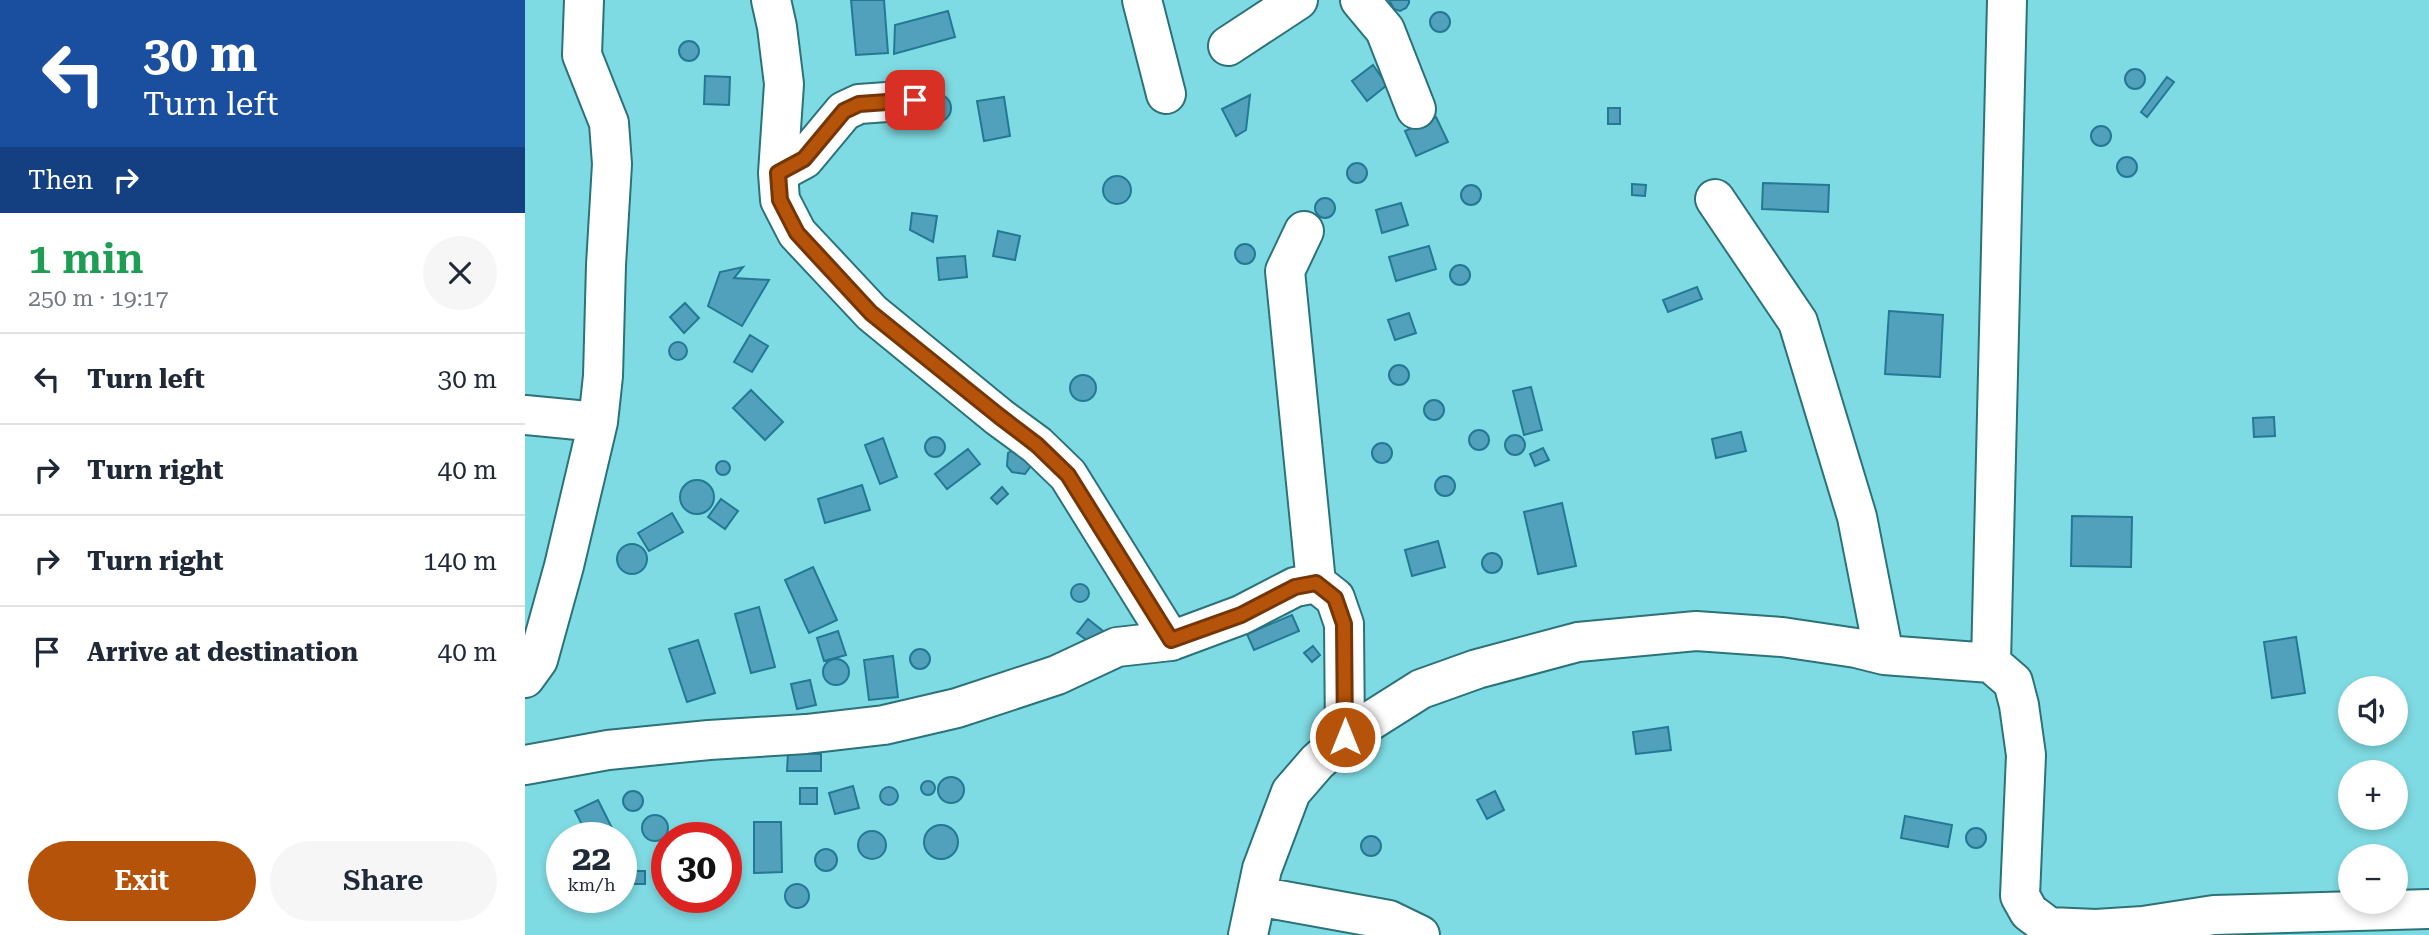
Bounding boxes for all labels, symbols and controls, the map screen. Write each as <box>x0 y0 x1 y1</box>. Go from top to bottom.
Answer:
text: 30 m <box>143 26 258 83</box>
icon: left <box>28 28 119 119</box>
pin <box>885 70 945 130</box>
icon: arrive <box>896 81 934 119</box>
text: Turn left <box>143 85 278 123</box>
icon: right <box>107 161 145 199</box>
text: Then <box>28 165 93 195</box>
text: 1 min <box>28 234 144 283</box>
button: close <box>423 236 497 310</box>
text: 250 m · 19:17 <box>28 285 168 312</box>
icon: left <box>28 360 66 398</box>
text: Turn left <box>87 364 205 394</box>
text: 30 m <box>438 364 497 394</box>
icon: right <box>28 451 66 489</box>
text: Turn right <box>87 455 223 485</box>
text: 40 m <box>438 455 497 485</box>
icon: right <box>28 542 66 580</box>
text: Turn right <box>87 546 223 576</box>
text: 140 m <box>423 546 497 576</box>
icon: arrive <box>28 633 66 671</box>
text: Arrive at destination <box>87 637 358 667</box>
text: 40 m <box>438 637 497 667</box>
map controls <box>2338 676 2408 914</box>
button: sound <box>2338 676 2408 746</box>
position arrow <box>1308 700 1382 774</box>
button: + <box>2338 760 2408 830</box>
speed limit sign: 30 <box>651 822 742 913</box>
text: 22 <box>572 838 611 879</box>
button: Exit <box>28 841 256 921</box>
button: Share <box>270 841 497 921</box>
button: − <box>2338 844 2408 914</box>
text: km/h <box>567 874 616 895</box>

